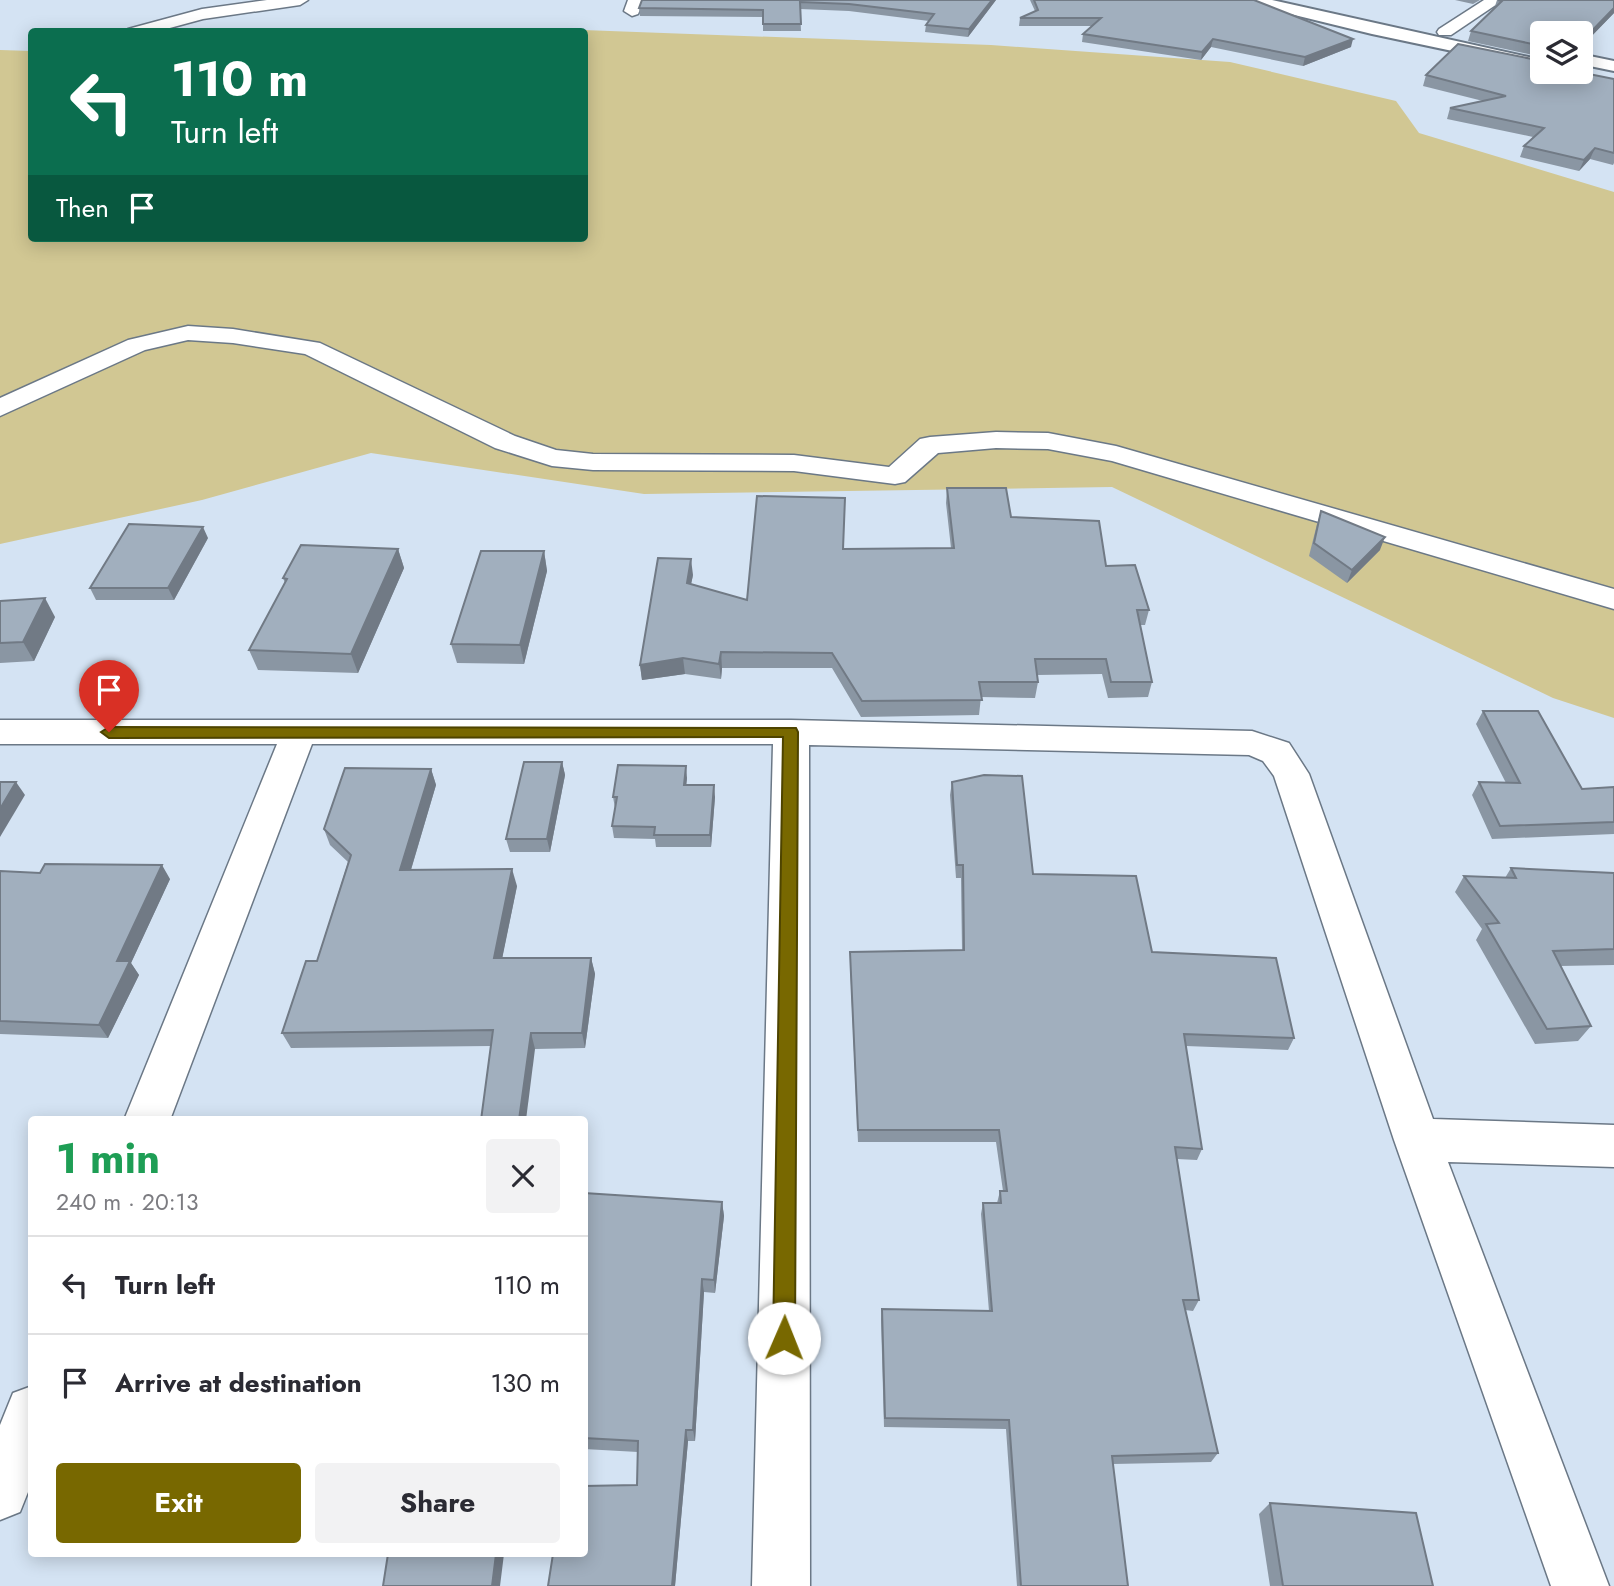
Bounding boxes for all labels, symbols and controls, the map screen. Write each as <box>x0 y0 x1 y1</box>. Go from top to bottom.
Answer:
map controls <box>1530 21 1593 84</box>
button: layers <box>1530 21 1593 84</box>
text: 110 m <box>171 44 308 114</box>
icon: left <box>56 56 147 147</box>
text: Turn left <box>171 109 278 155</box>
text: Then <box>56 189 109 227</box>
icon: arrive <box>123 189 161 227</box>
pin <box>79 660 139 732</box>
icon: arrive <box>90 671 128 709</box>
text: 1 min <box>56 1128 160 1189</box>
button: close <box>486 1139 560 1213</box>
text: 240 m · 20:13 <box>56 1185 199 1219</box>
icon: left <box>56 1266 94 1304</box>
text: Turn left <box>115 1266 215 1304</box>
text: 110 m <box>493 1266 560 1304</box>
position arrow <box>747 1301 821 1375</box>
icon: arrive <box>56 1364 94 1402</box>
text: Arrive at destination <box>115 1364 362 1402</box>
text: 130 m <box>490 1364 560 1402</box>
button: Exit <box>56 1463 301 1543</box>
button: Share <box>315 1463 560 1543</box>

